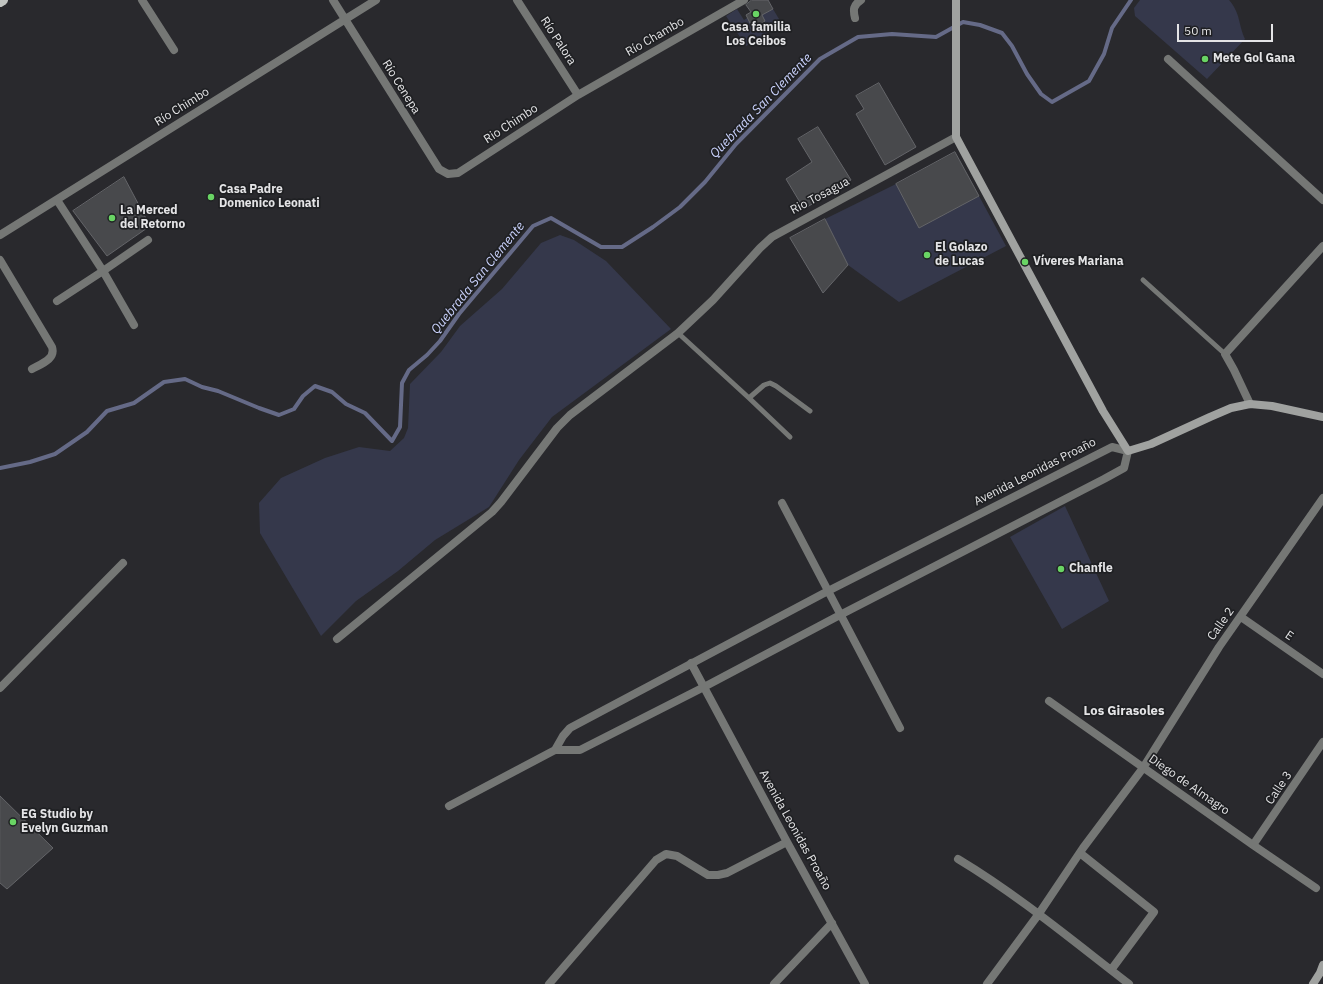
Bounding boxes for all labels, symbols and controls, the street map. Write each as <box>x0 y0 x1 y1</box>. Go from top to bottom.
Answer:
marker: Casa familia Los Ceibos <box>751 9 761 19</box>
street label: Río Palora <box>537 14 579 68</box>
street label: Río Chambo <box>623 14 687 60</box>
scale bar <box>1179 16 1275 42</box>
place label: Casa familia Los Ceibos <box>721 21 791 49</box>
text: 50 m <box>1184 23 1212 38</box>
water label: Quebrada San Clemente <box>707 50 815 162</box>
place label: Mete Gol Gana <box>1213 52 1295 66</box>
marker: Mete Gol Gana <box>1200 54 1210 64</box>
street label: Río Cenepa <box>379 57 423 117</box>
street label: Río Chimbo <box>152 85 212 129</box>
street label: Rio Chimbo <box>481 101 541 147</box>
street label: Rio Tosagua <box>788 174 852 218</box>
place label: Casa Padre Domenico Leonati <box>219 183 320 211</box>
marker: Casa Padre Domenico Leonati <box>206 192 216 202</box>
place label: La Merced del Retorno <box>120 204 185 232</box>
marker: La Merced del Retorno <box>107 213 117 223</box>
water label: Quebrada San Clemente <box>428 219 528 337</box>
place label: El Golazo de Lucas <box>935 241 987 269</box>
marker: El Golazo de Lucas <box>922 250 932 260</box>
place label: Víveres Mariana <box>1033 255 1123 269</box>
marker: Víveres Mariana <box>1020 257 1030 267</box>
street label: Avenida Leonidas Proaño <box>972 435 1098 509</box>
place label: Chanfle <box>1069 562 1113 576</box>
marker: Chanfle <box>1056 564 1066 574</box>
street label: Calle 2 <box>1205 605 1237 643</box>
street label: E <box>1282 628 1296 644</box>
district label: Los Girasoles <box>1084 703 1164 719</box>
street label: Diego de Almagro <box>1146 752 1232 818</box>
street label: Avenida Leonidas Proaño <box>756 767 834 893</box>
street label: Calle 3 <box>1263 769 1295 807</box>
place label: EG Studio by Evelyn Guzman <box>21 808 108 836</box>
marker: EG Studio by Evelyn Guzman <box>8 817 18 827</box>

